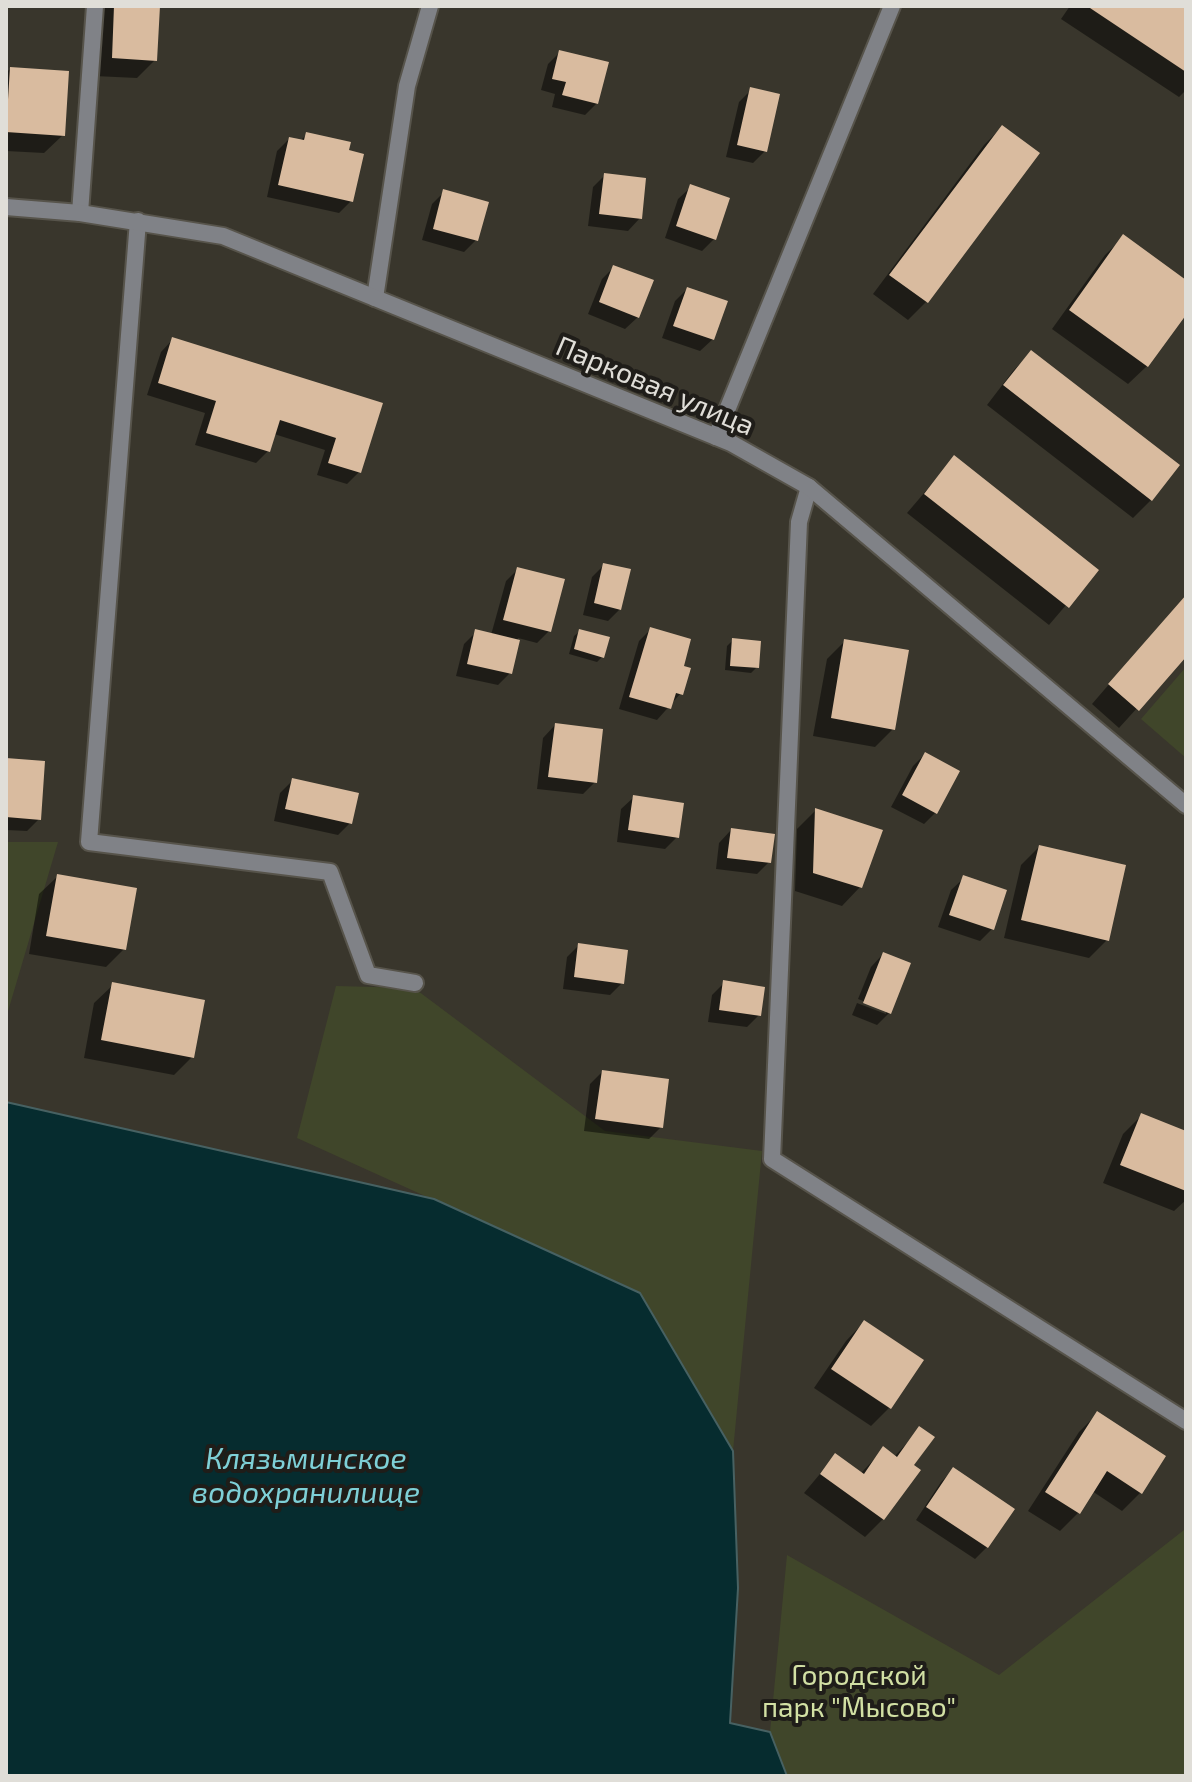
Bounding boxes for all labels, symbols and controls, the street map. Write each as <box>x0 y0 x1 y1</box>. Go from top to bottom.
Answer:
street label: Парковая улица <box>551 329 759 443</box>
water label: Клязьминское водохранилище <box>192 1441 420 1512</box>
park label: Городской парк "Мысово" <box>762 1659 956 1725</box>

